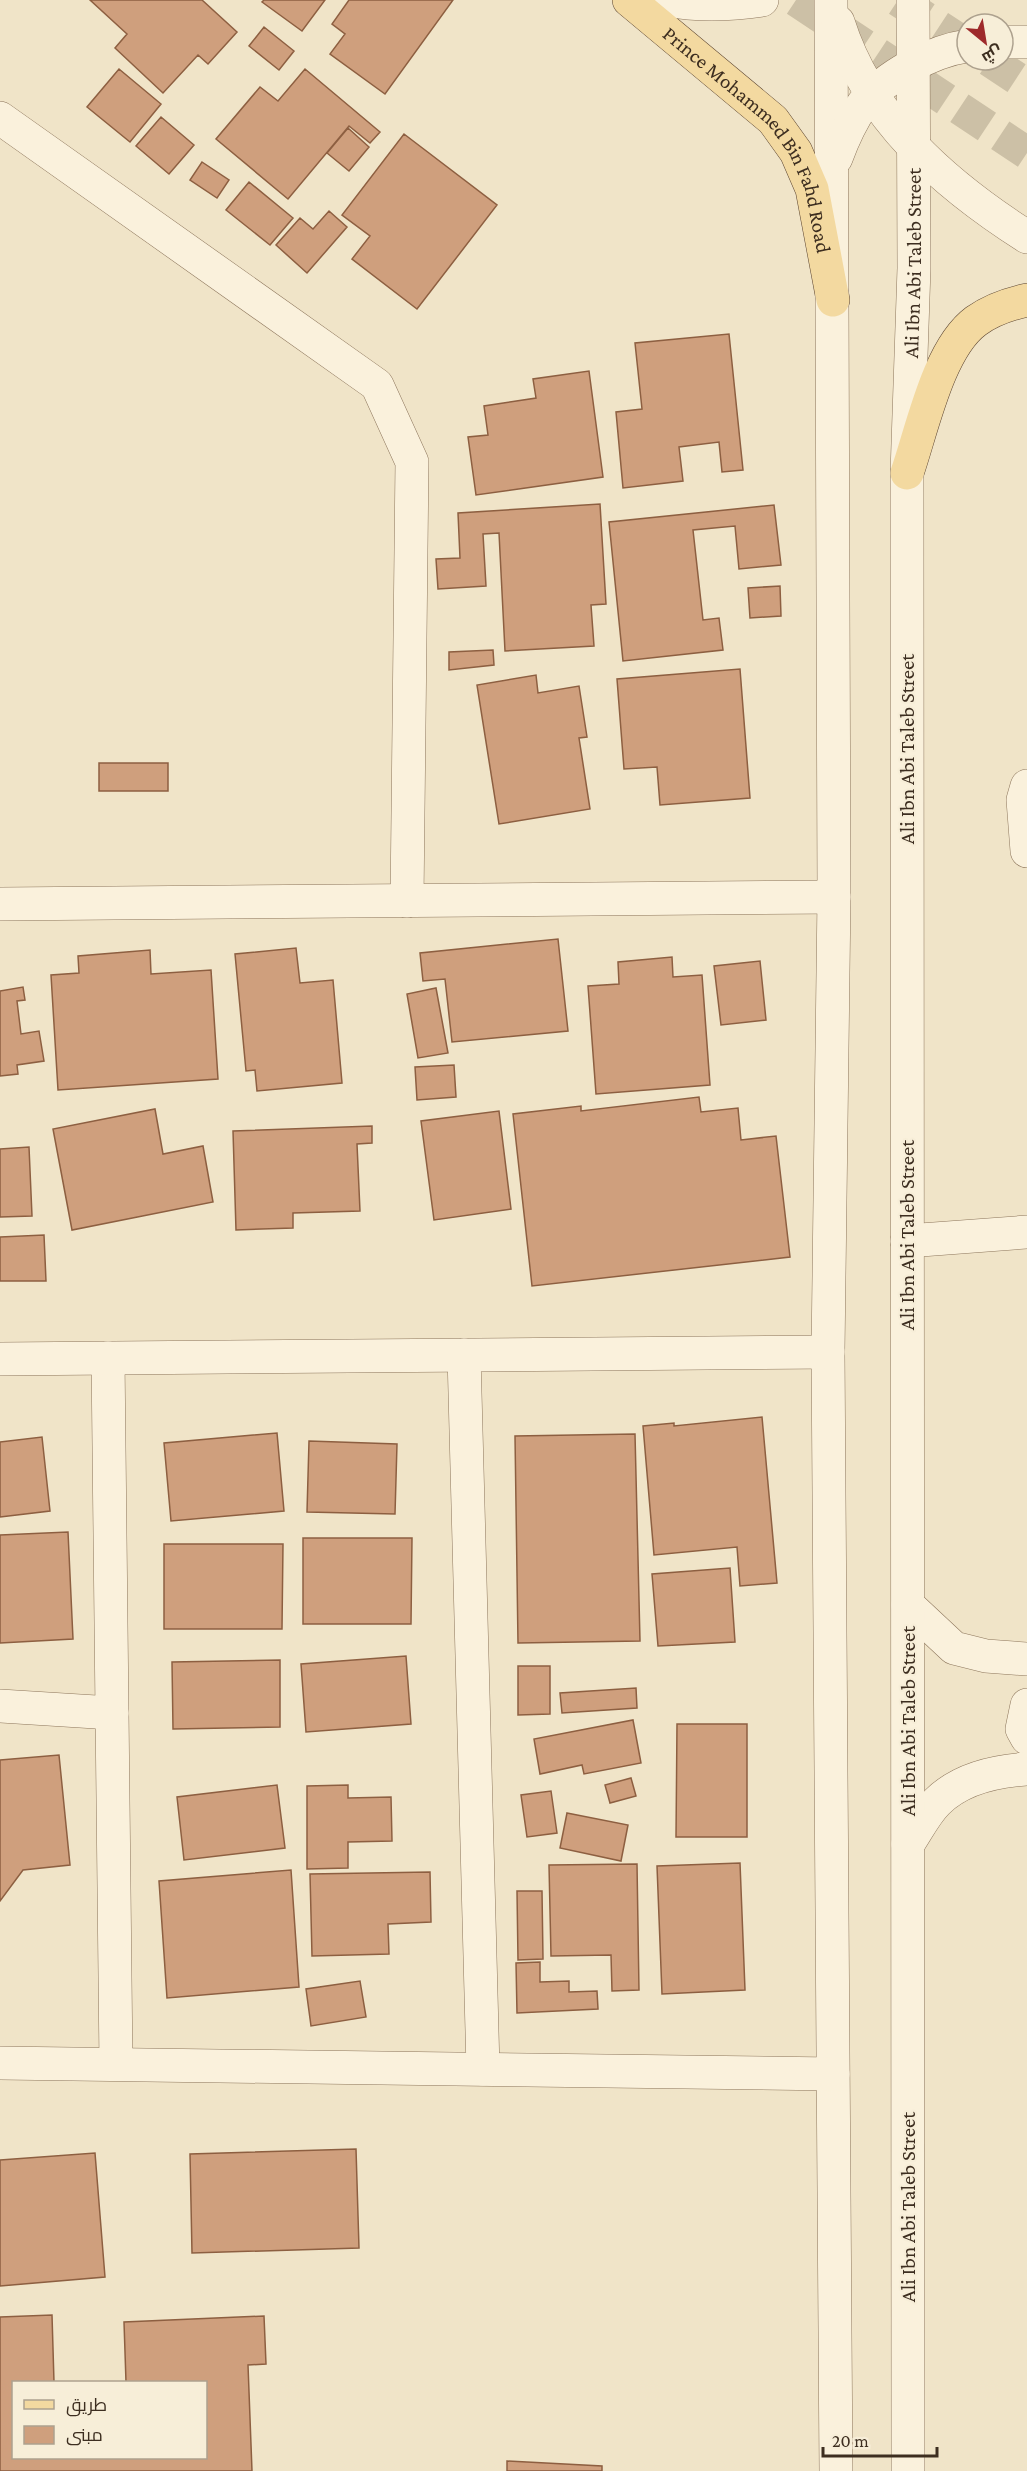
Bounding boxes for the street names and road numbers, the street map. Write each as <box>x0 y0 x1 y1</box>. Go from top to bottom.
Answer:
street label: Prince Mohammed Bin Fahd Road <box>658 21 836 255</box>
street label: Ali Ibn Abi Taleb Street <box>899 167 926 359</box>
street label: Ali Ibn Abi Taleb Street <box>895 653 919 844</box>
street label: Ali Ibn Abi Taleb Street <box>895 1139 919 1330</box>
street label: Ali Ibn Abi Taleb Street <box>896 1625 920 1816</box>
street label: Ali Ibn Abi Taleb Street <box>896 2111 920 2302</box>

